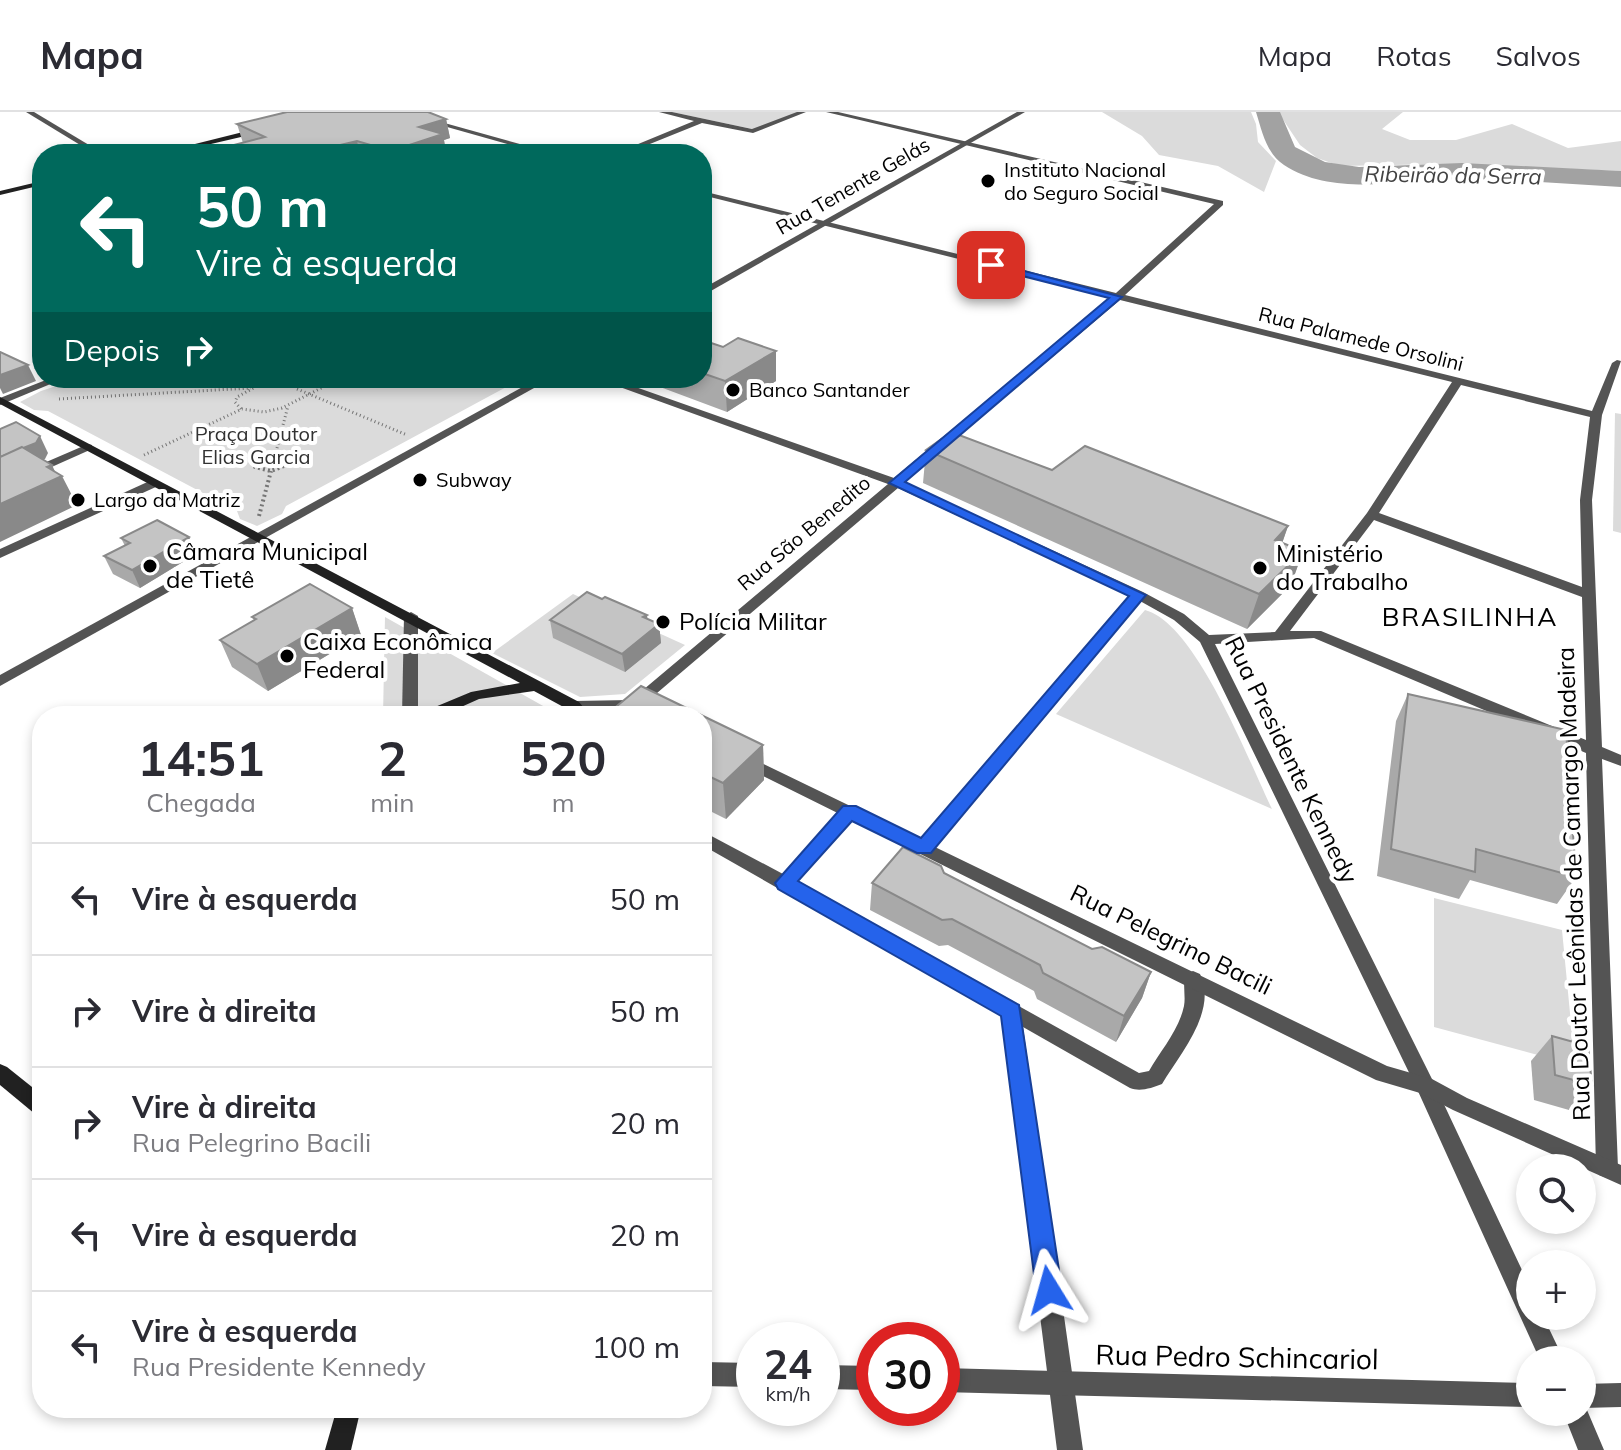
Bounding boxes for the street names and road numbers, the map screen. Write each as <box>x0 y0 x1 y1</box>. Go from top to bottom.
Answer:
street label: Rua Tenente Gelás <box>771 131 934 240</box>
street label: Rua Palamede Orsolini <box>1256 301 1466 376</box>
street label: Rua São Benedito <box>732 470 875 596</box>
street label: Rua Presidente Kennedy <box>1219 631 1365 888</box>
street label: Rua Doutor Leônidas de Camargo Madeira <box>1550 647 1596 1121</box>
street label: Rua Pelegrino Bacili <box>1066 877 1277 1001</box>
street label: Rua Pedro Schincariol <box>1095 1337 1379 1376</box>

